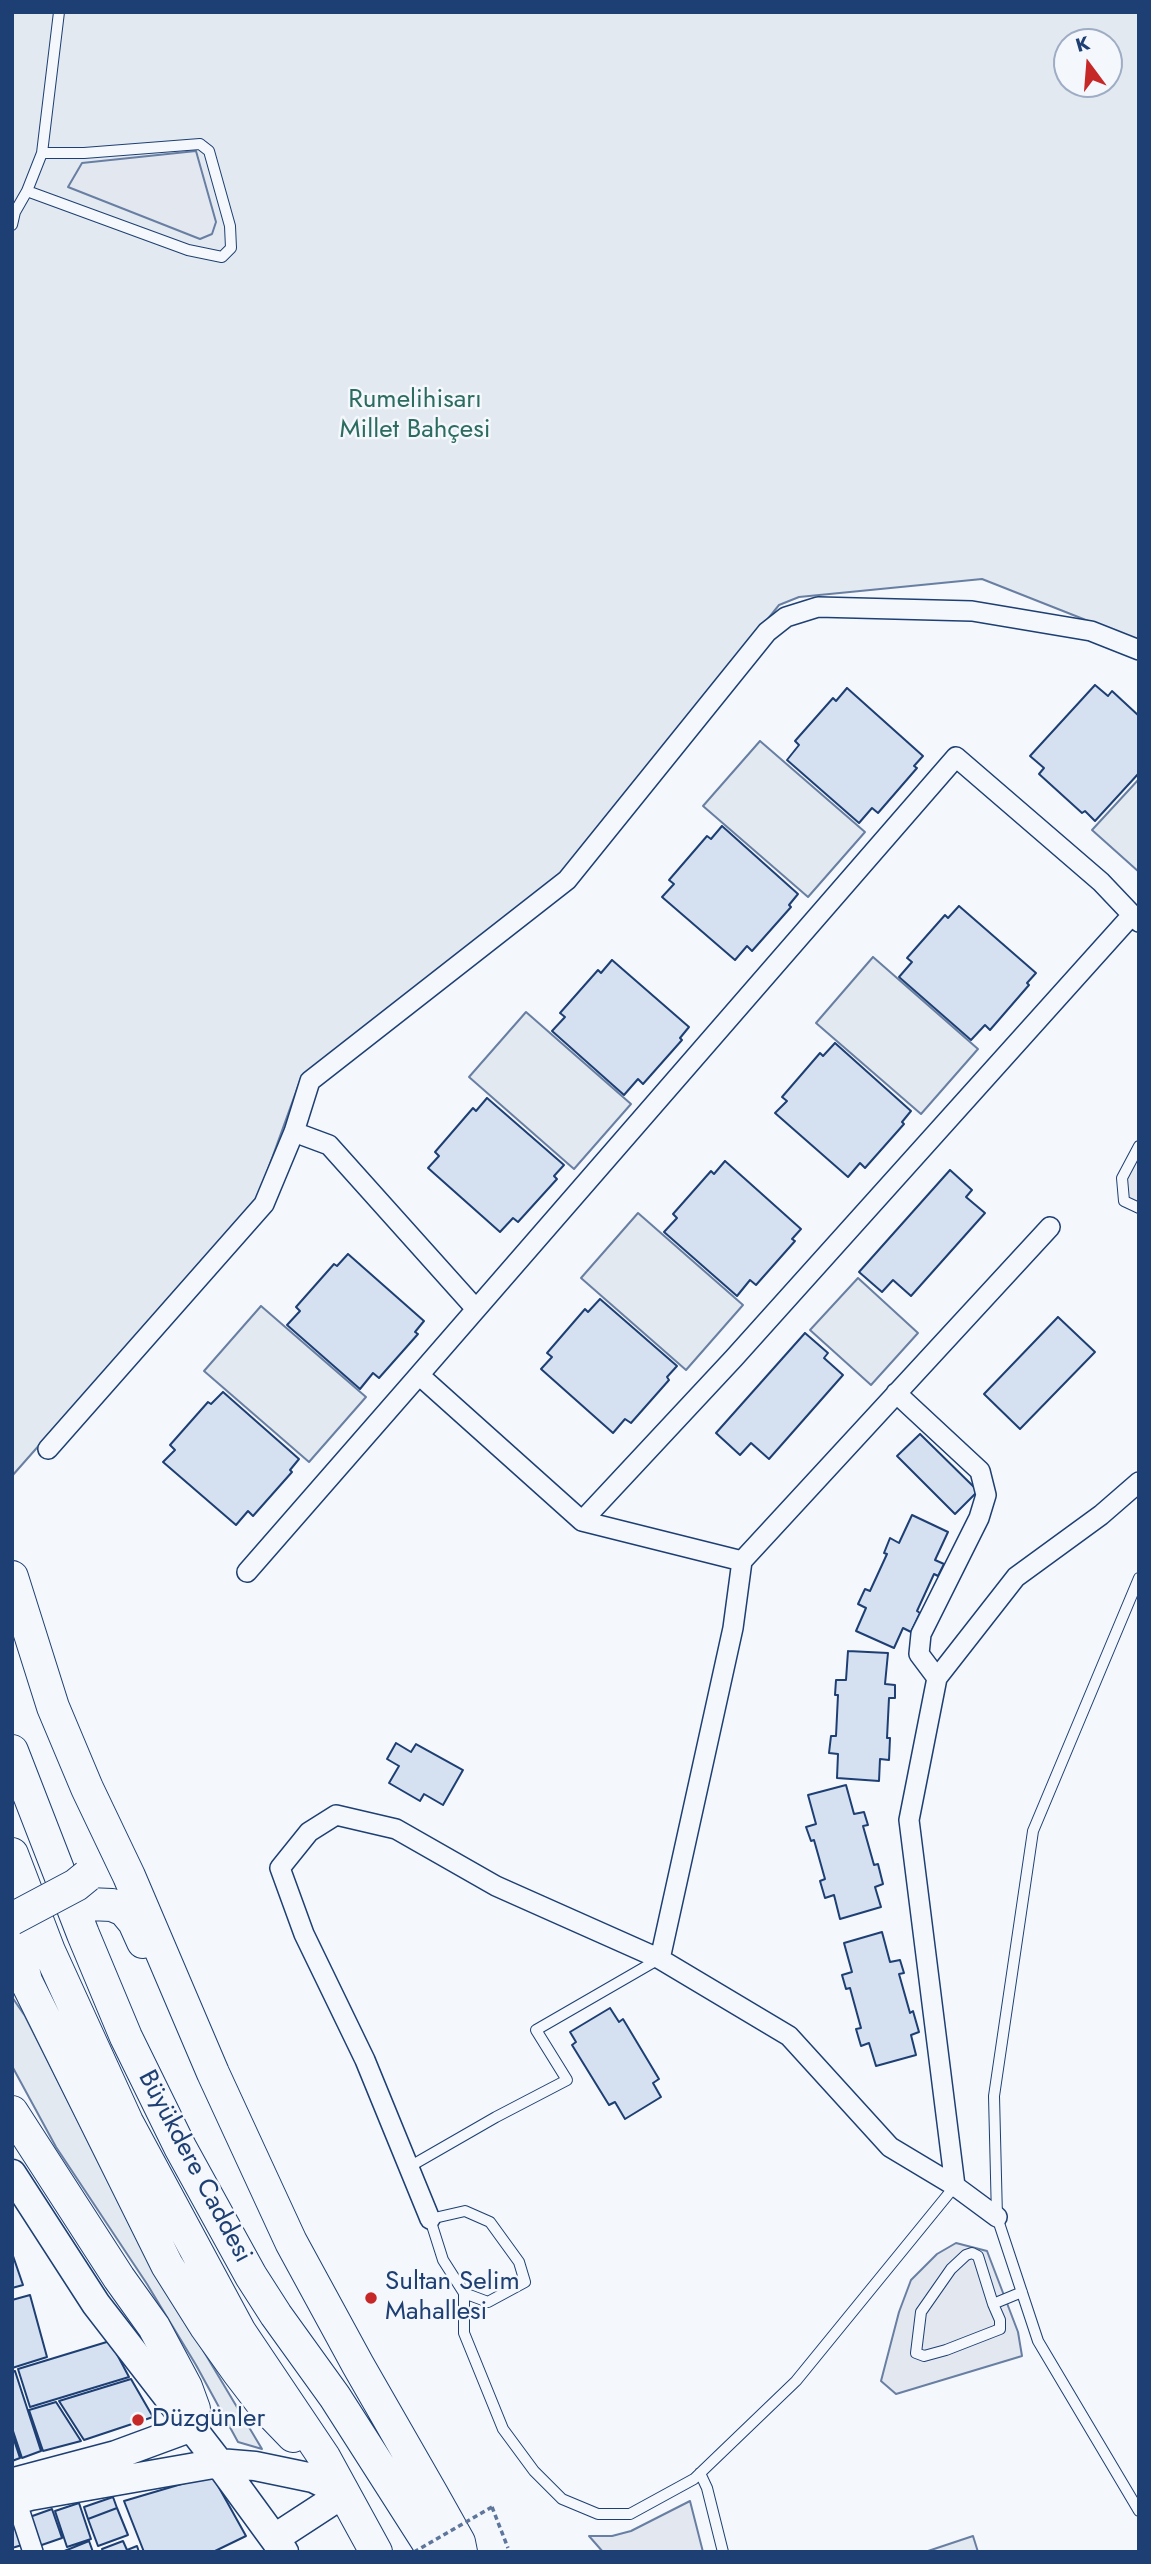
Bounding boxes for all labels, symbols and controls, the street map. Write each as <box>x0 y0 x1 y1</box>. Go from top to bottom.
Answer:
north arrow <box>1053 28 1123 98</box>
text: K <box>1073 29 1093 59</box>
park label: Rumelihisarı Millet Bahçesi <box>340 385 490 446</box>
street label: Büyükdere Caddesi <box>130 2066 258 2268</box>
place label: Sultan Selim Mahallesi <box>385 2267 520 2328</box>
marker: Sultan Selim Mahallesi <box>363 2290 379 2306</box>
place label: Düzgünler <box>152 2404 265 2436</box>
marker: Düzgünler <box>130 2412 146 2428</box>

